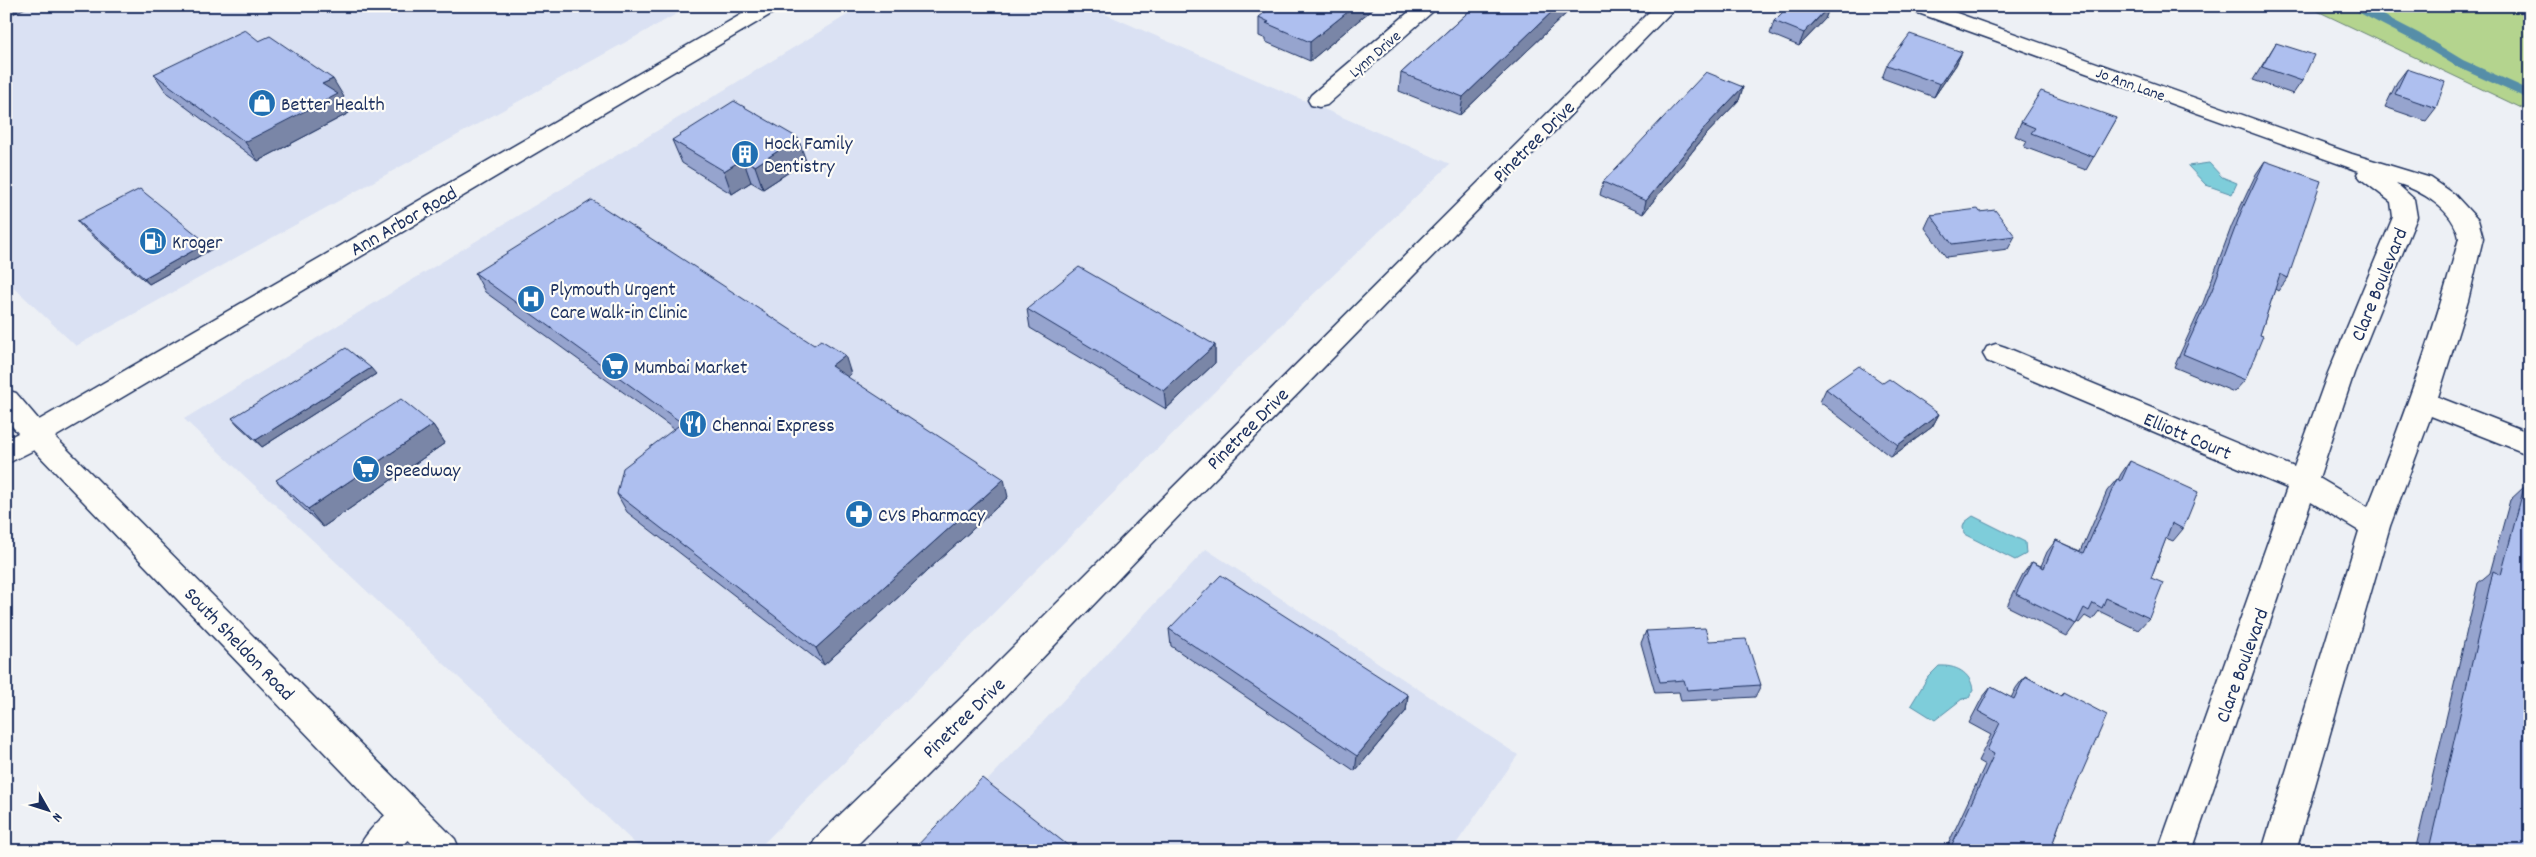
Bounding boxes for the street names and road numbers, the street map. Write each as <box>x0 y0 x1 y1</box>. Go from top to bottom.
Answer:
street label: Lynn Drive <box>1345 26 1407 84</box>
street label: Jo Ann Lane <box>2092 62 2168 109</box>
street label: Pinetree Drive <box>1488 96 1583 191</box>
street label: Ann Arbor Road <box>346 181 463 265</box>
street label: Clare Boulevard <box>2345 224 2416 346</box>
street label: Pinetree Drive <box>1202 383 1297 478</box>
street label: Elliott Court <box>2139 407 2235 469</box>
street label: South Sheldon Road <box>176 582 299 708</box>
street label: Clare Boulevard <box>2210 605 2277 727</box>
street label: Pinetree Drive <box>917 672 1013 766</box>

